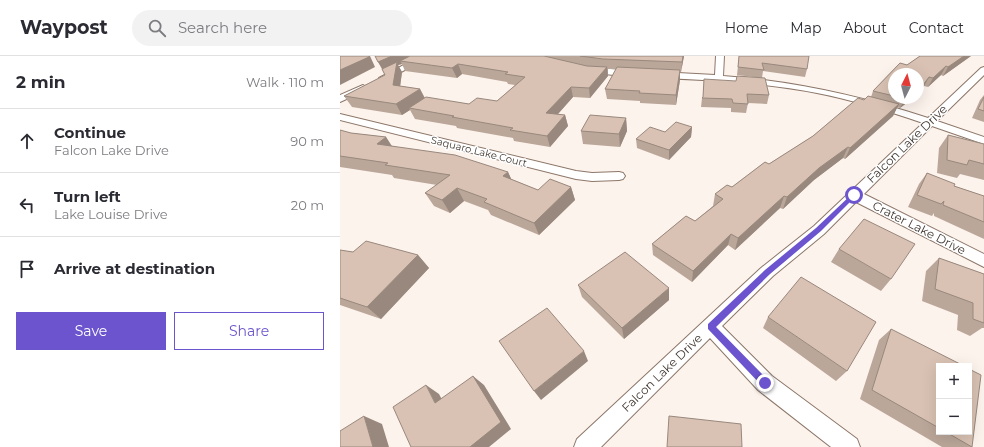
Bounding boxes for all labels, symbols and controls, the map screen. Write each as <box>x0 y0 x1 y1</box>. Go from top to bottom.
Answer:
search box <box>132 10 412 46</box>
text: Waypost <box>20 16 108 39</box>
icon: search <box>146 17 168 39</box>
text: Search here <box>178 18 267 37</box>
text: Home <box>725 19 768 37</box>
text: Map <box>790 19 821 37</box>
text: About <box>843 19 887 37</box>
text: Contact <box>909 19 964 37</box>
north arrow <box>888 68 924 104</box>
text: 2 min <box>16 72 66 92</box>
text: Walk · 110 m <box>246 74 324 90</box>
street label: Falcon Lake Drive <box>863 101 950 186</box>
text: Continue <box>54 123 126 142</box>
icon: ahead <box>16 130 38 152</box>
text: 90 m <box>290 133 324 149</box>
street label: Saquaro Lake Court <box>430 133 528 170</box>
text: Falcon Lake Drive <box>54 142 169 158</box>
route start <box>845 186 863 204</box>
text: Turn left <box>54 187 121 206</box>
icon: left <box>16 194 38 216</box>
text: 20 m <box>291 197 324 213</box>
street label: Crater Lake Drive <box>870 198 968 258</box>
text: Lake Louise Drive <box>54 206 168 222</box>
icon: arrive <box>16 258 38 280</box>
text: Arrive at destination <box>54 259 215 278</box>
button: Save <box>16 312 166 350</box>
button: Share <box>174 312 324 350</box>
street label: Falcon Lake Drive <box>618 330 705 415</box>
map controls <box>936 363 972 435</box>
button: + <box>936 363 972 399</box>
route end <box>756 374 774 392</box>
button: − <box>936 399 972 435</box>

